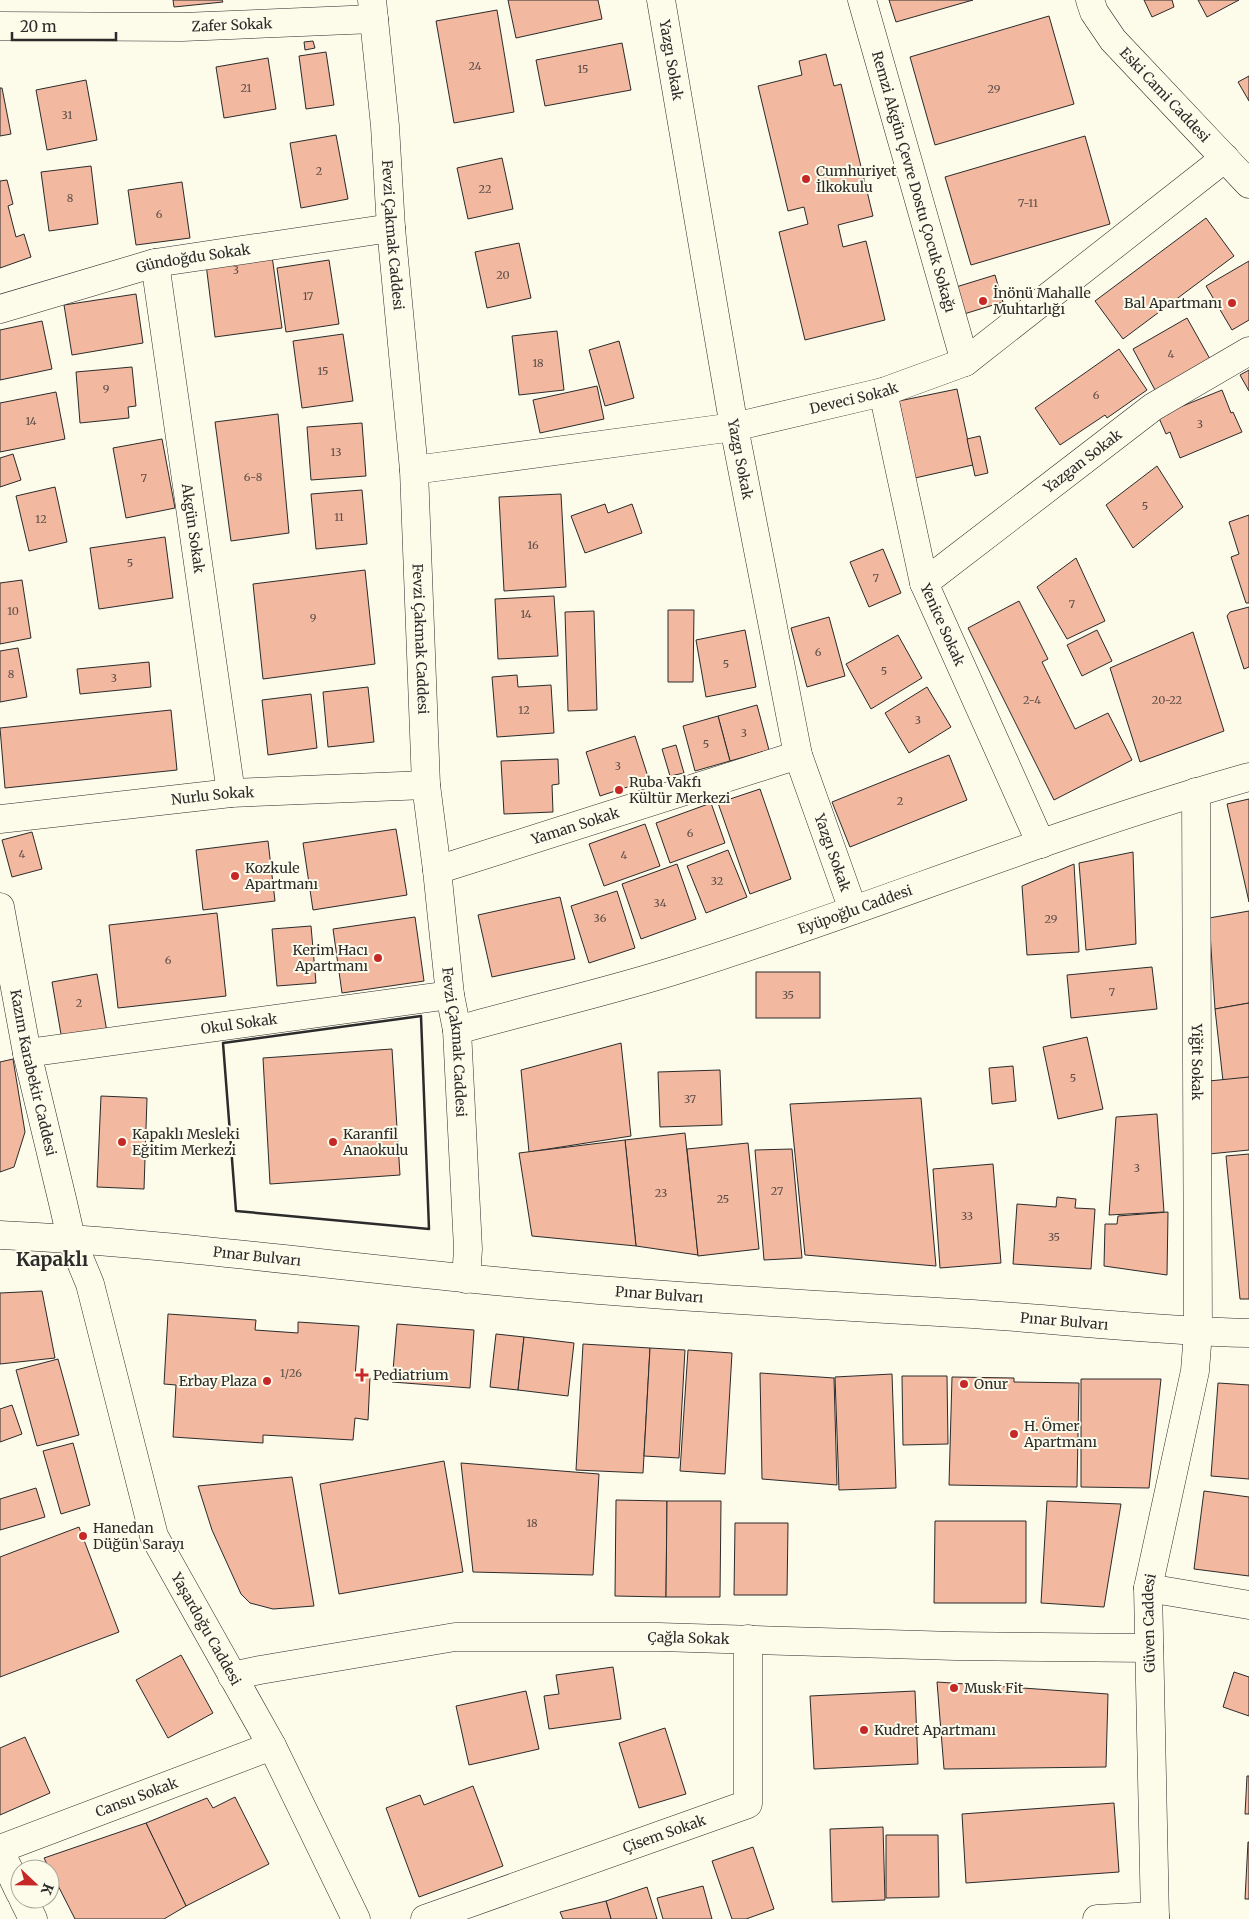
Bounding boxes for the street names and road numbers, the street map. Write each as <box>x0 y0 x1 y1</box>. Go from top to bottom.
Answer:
street label: Zafer Sokak <box>191 14 273 36</box>
street label: Yazgı Sokak <box>655 18 687 102</box>
street label: Eski Cami Caddesi <box>1116 44 1214 146</box>
street label: Remzi Akgün Çevre Dostu Çocuk Sokağı <box>868 49 960 315</box>
street label: Fevzi Çakmak Caddesi <box>378 159 408 311</box>
street label: Gündoğdu Sokak <box>134 240 251 277</box>
street label: Deveci Sokak <box>808 378 901 418</box>
street label: Yazgı Sokak <box>724 417 757 501</box>
street label: Yazgan Sokak <box>1039 425 1125 497</box>
street label: Akgün Sokak <box>178 481 208 574</box>
street label: Fevzi Çakmak Caddesi <box>409 563 432 715</box>
street label: Yenice Sokak <box>916 580 969 669</box>
street label: Nurlu Sokak <box>170 783 255 809</box>
street label: Yaman Sokak <box>528 804 622 849</box>
street label: Yazgı Sokak <box>810 810 855 894</box>
street label: Eyüpoğlu Caddesi <box>795 881 915 938</box>
street label: Fevzi Çakmak Caddesi <box>438 966 470 1118</box>
street label: Kazım Karabekir Caddesi <box>6 988 60 1158</box>
street label: Okul Sokak <box>200 1010 279 1038</box>
street label: Yiğit Sokak <box>1188 1023 1206 1101</box>
street label: Pınar Bulvarı <box>212 1243 302 1270</box>
street label: Pınar Bulvarı <box>614 1282 704 1307</box>
street label: Pınar Bulvarı <box>1020 1308 1110 1334</box>
street label: Yaşardoğu Caddesi <box>167 1569 245 1689</box>
street label: Güven Caddesi <box>1139 1571 1160 1673</box>
street label: Çağla Sokak <box>648 1628 730 1648</box>
street label: Cansu Sokak <box>93 1773 180 1821</box>
street label: Çisem Sokak <box>620 1811 708 1857</box>

